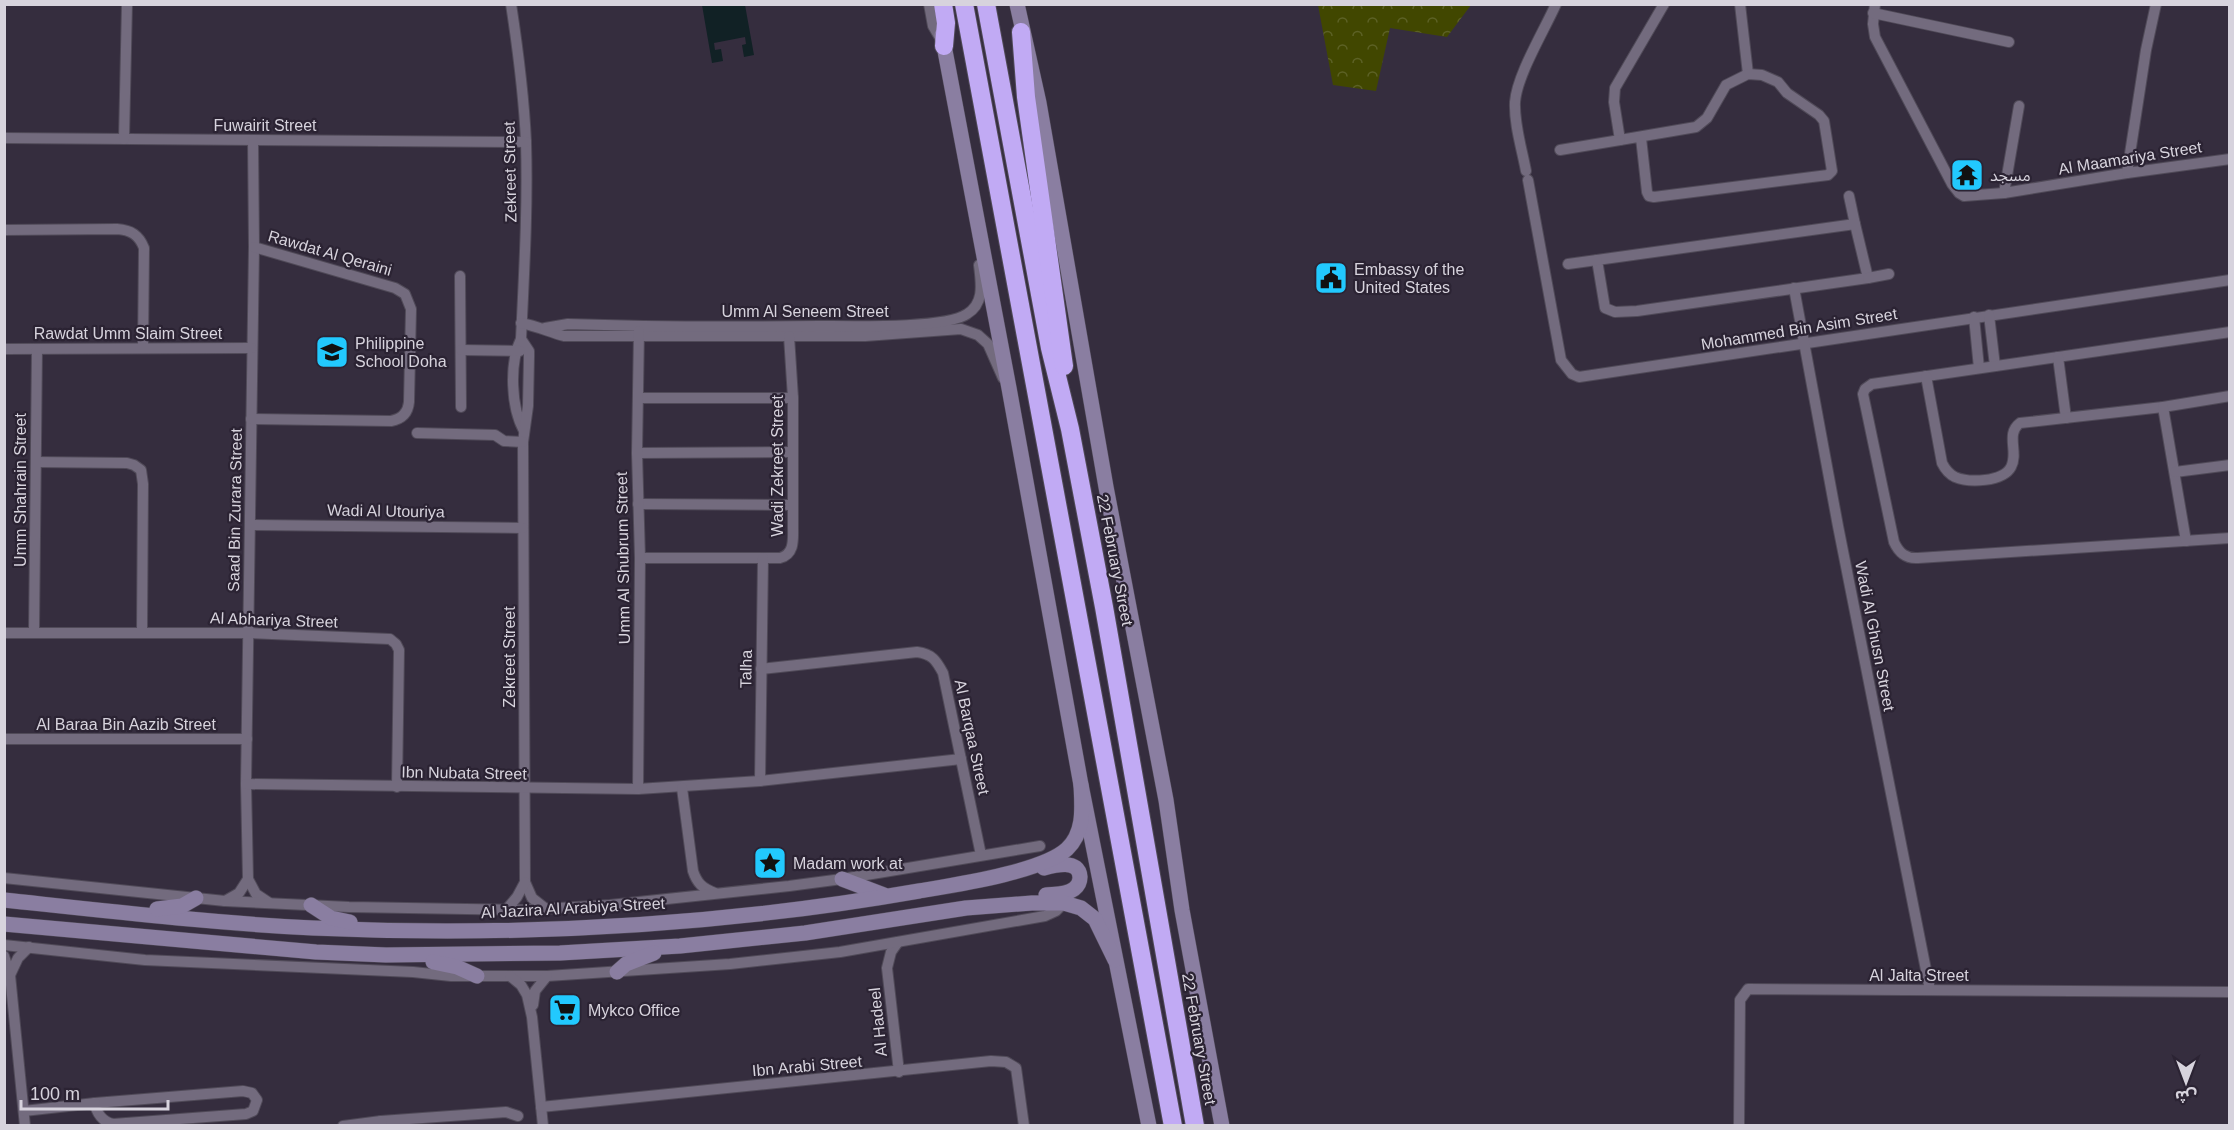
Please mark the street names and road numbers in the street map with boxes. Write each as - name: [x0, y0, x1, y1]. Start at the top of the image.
- street label: Fuwairit Street: [213, 117, 317, 134]
- street label: Zekreet Street: [501, 121, 519, 223]
- street label: Al Maamariya Street: [2057, 138, 2203, 178]
- street label: Rawdat Al Qeraini: [266, 227, 394, 279]
- street label: Umm Al Seneem Street: [721, 303, 889, 320]
- street label: Mohammed Bin Asim Street: [1700, 305, 1899, 353]
- street label: Rawdat Umm Slaim Street: [34, 325, 223, 342]
- street label: Wadi Zekreet Street: [769, 395, 786, 537]
- street label: Umm Shahrain Street: [12, 413, 29, 567]
- street label: Saad Bin Zurara Street: [225, 427, 245, 592]
- street label: Umm Al Shubrum Street: [613, 471, 633, 644]
- street label: 22 February Street: [1094, 493, 1136, 628]
- street label: Wadi Al Utouriya: [327, 501, 445, 521]
- street label: Wadi Al Ghusn Street: [1852, 560, 1898, 713]
- street label: Zekreet Street: [501, 606, 518, 708]
- street label: Al Abhariya Street: [210, 609, 339, 631]
- street label: Talha: [737, 650, 755, 688]
- street label: Al Barqaa Street: [951, 678, 993, 797]
- street label: Al Baraa Bin Aazib Street: [36, 716, 216, 733]
- street label: Ibn Nubata Street: [401, 763, 527, 783]
- street label: Al Jazira Al Arabiya Street: [481, 895, 666, 921]
- street label: Al Jalta Street: [1869, 967, 1969, 984]
- street label: 22 February Street: [1179, 972, 1219, 1107]
- street label: Al Hadeel: [866, 987, 890, 1057]
- street label: Ibn Arabi Street: [751, 1053, 863, 1079]

